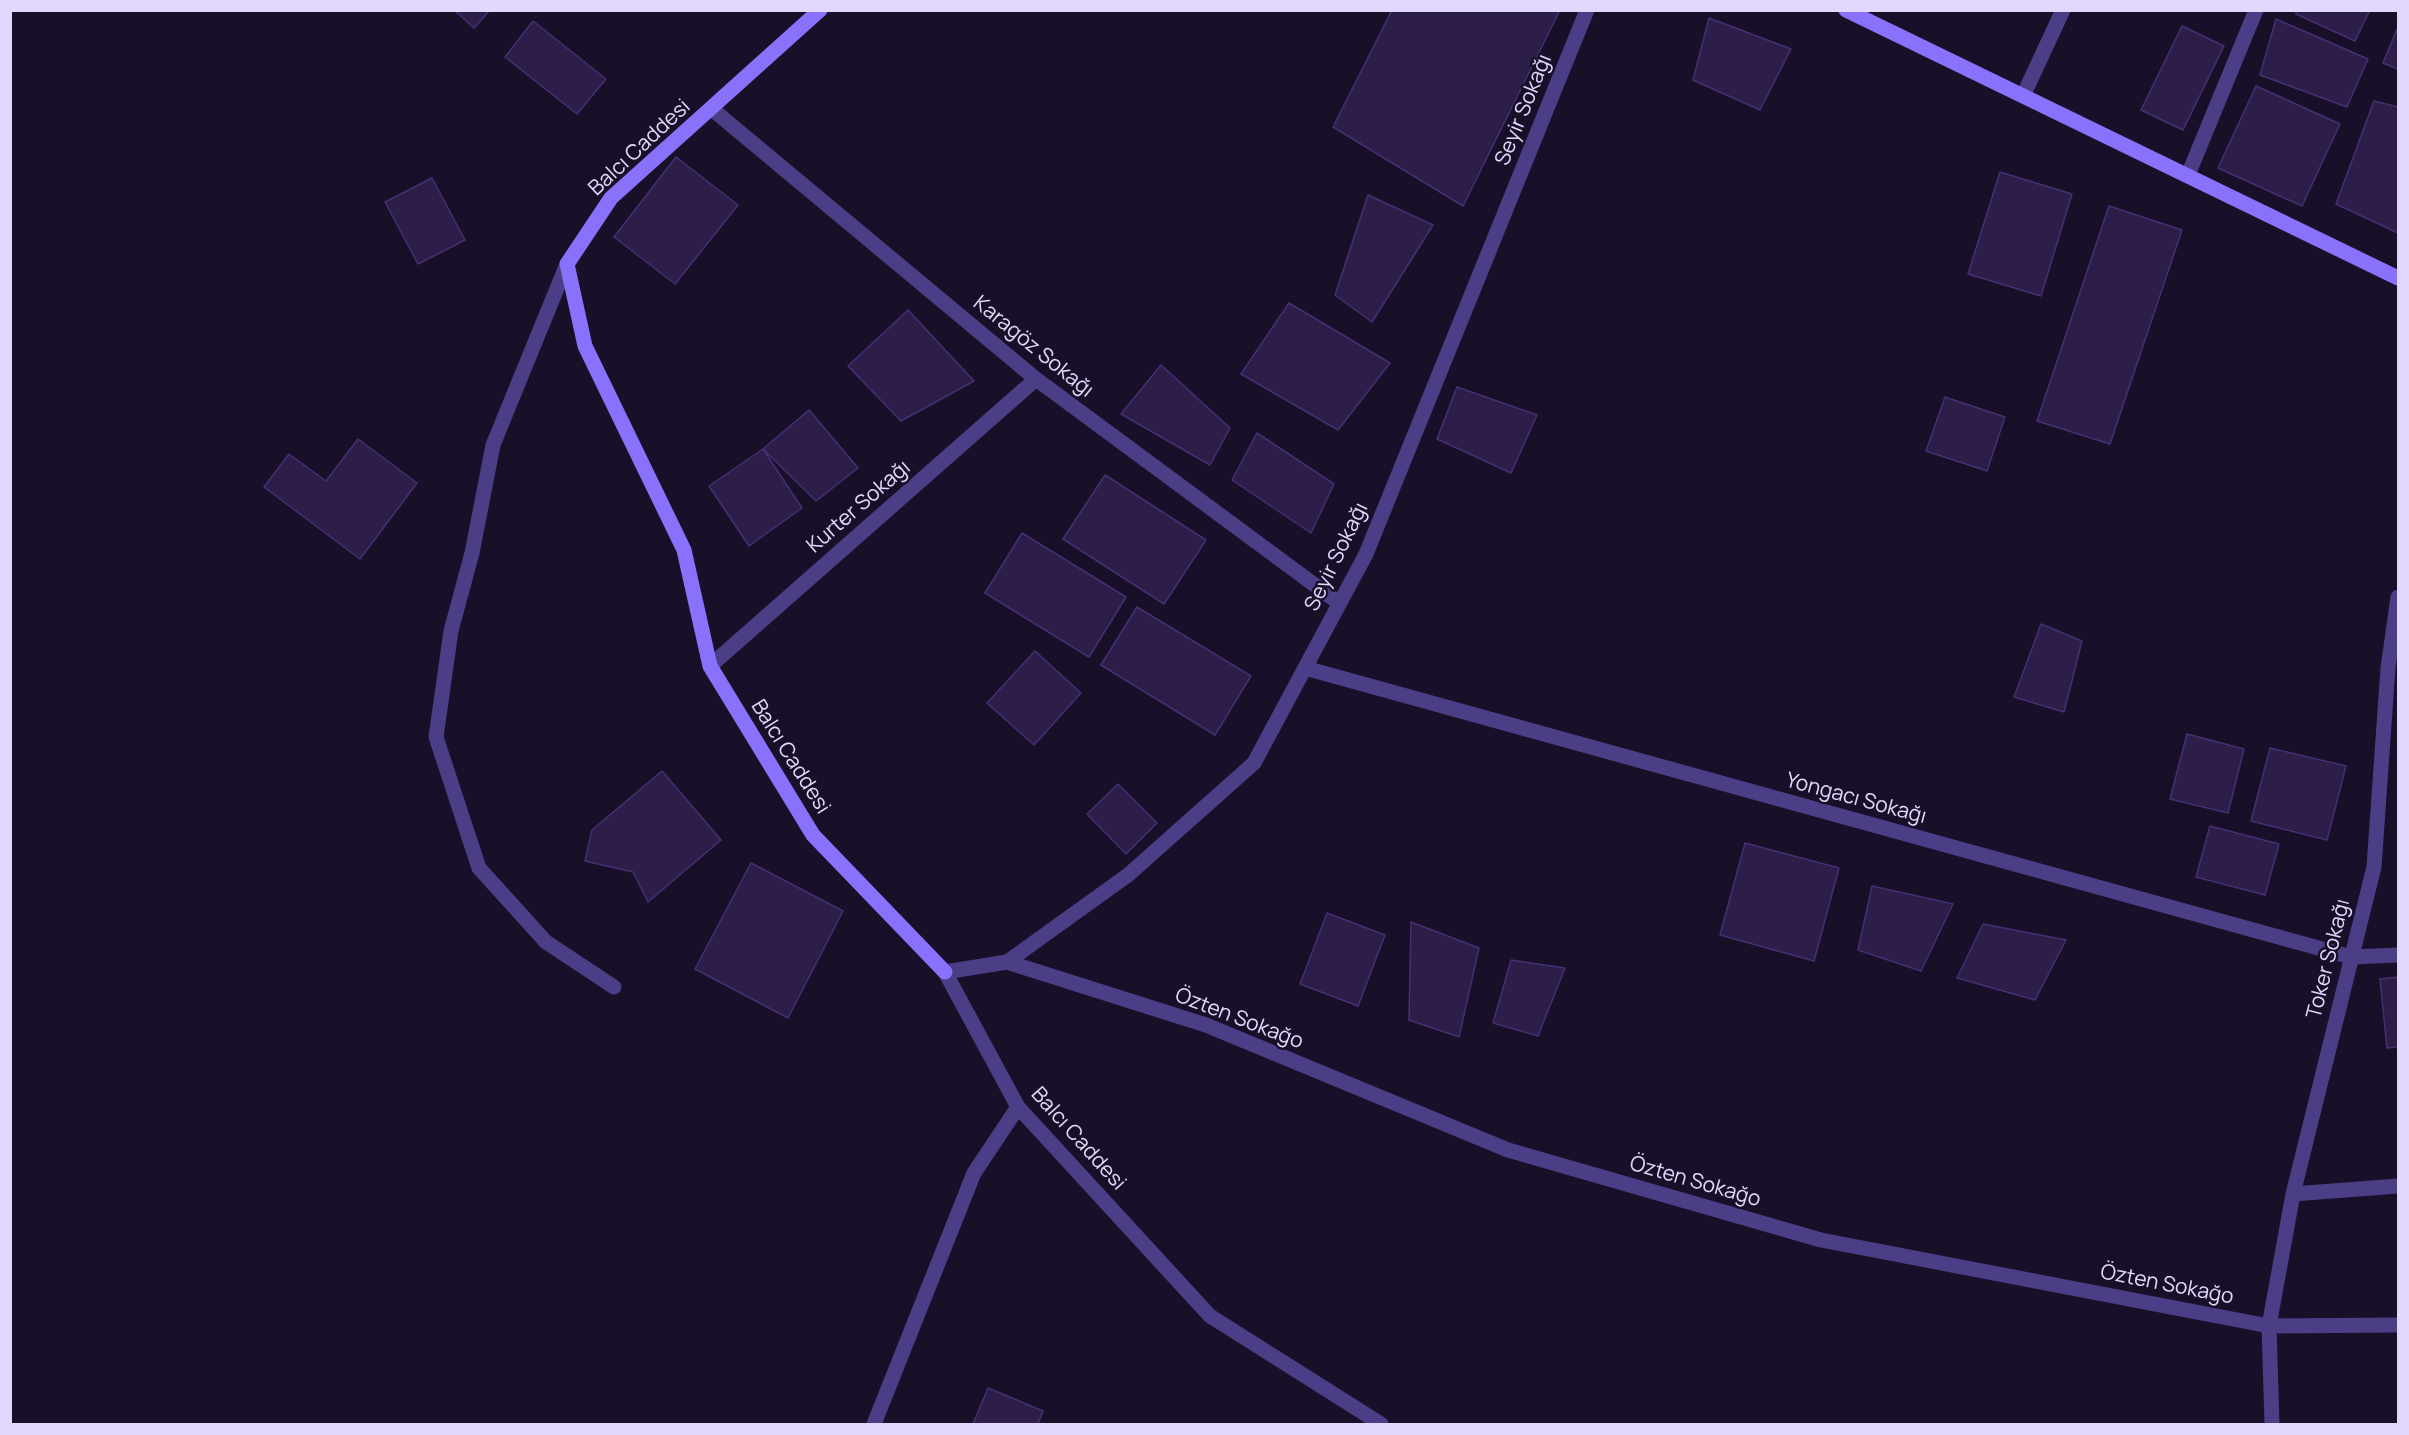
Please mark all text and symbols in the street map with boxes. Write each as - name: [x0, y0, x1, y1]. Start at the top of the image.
- street label: Seyir Sokağı: [1490, 51, 1558, 169]
- street label: Balcı Caddesi: [584, 95, 696, 201]
- street label: Karagöz Sokağı: [968, 291, 1098, 403]
- street label: Kurter Sokağı: [802, 455, 916, 559]
- street label: Seyir Sokağı: [1300, 499, 1374, 615]
- street label: Balcı Caddesi: [745, 695, 835, 819]
- street label: Yongacı Sokağı: [1783, 768, 1929, 830]
- street label: Toker Sokağı: [2302, 897, 2356, 1021]
- street label: Özten Sokağo: [1171, 983, 1307, 1055]
- street label: Balcı Caddesi: [1025, 1082, 1131, 1196]
- street label: Özten Sokağo: [1627, 1151, 1763, 1213]
- street label: Özten Sokağo: [2098, 1260, 2236, 1310]

